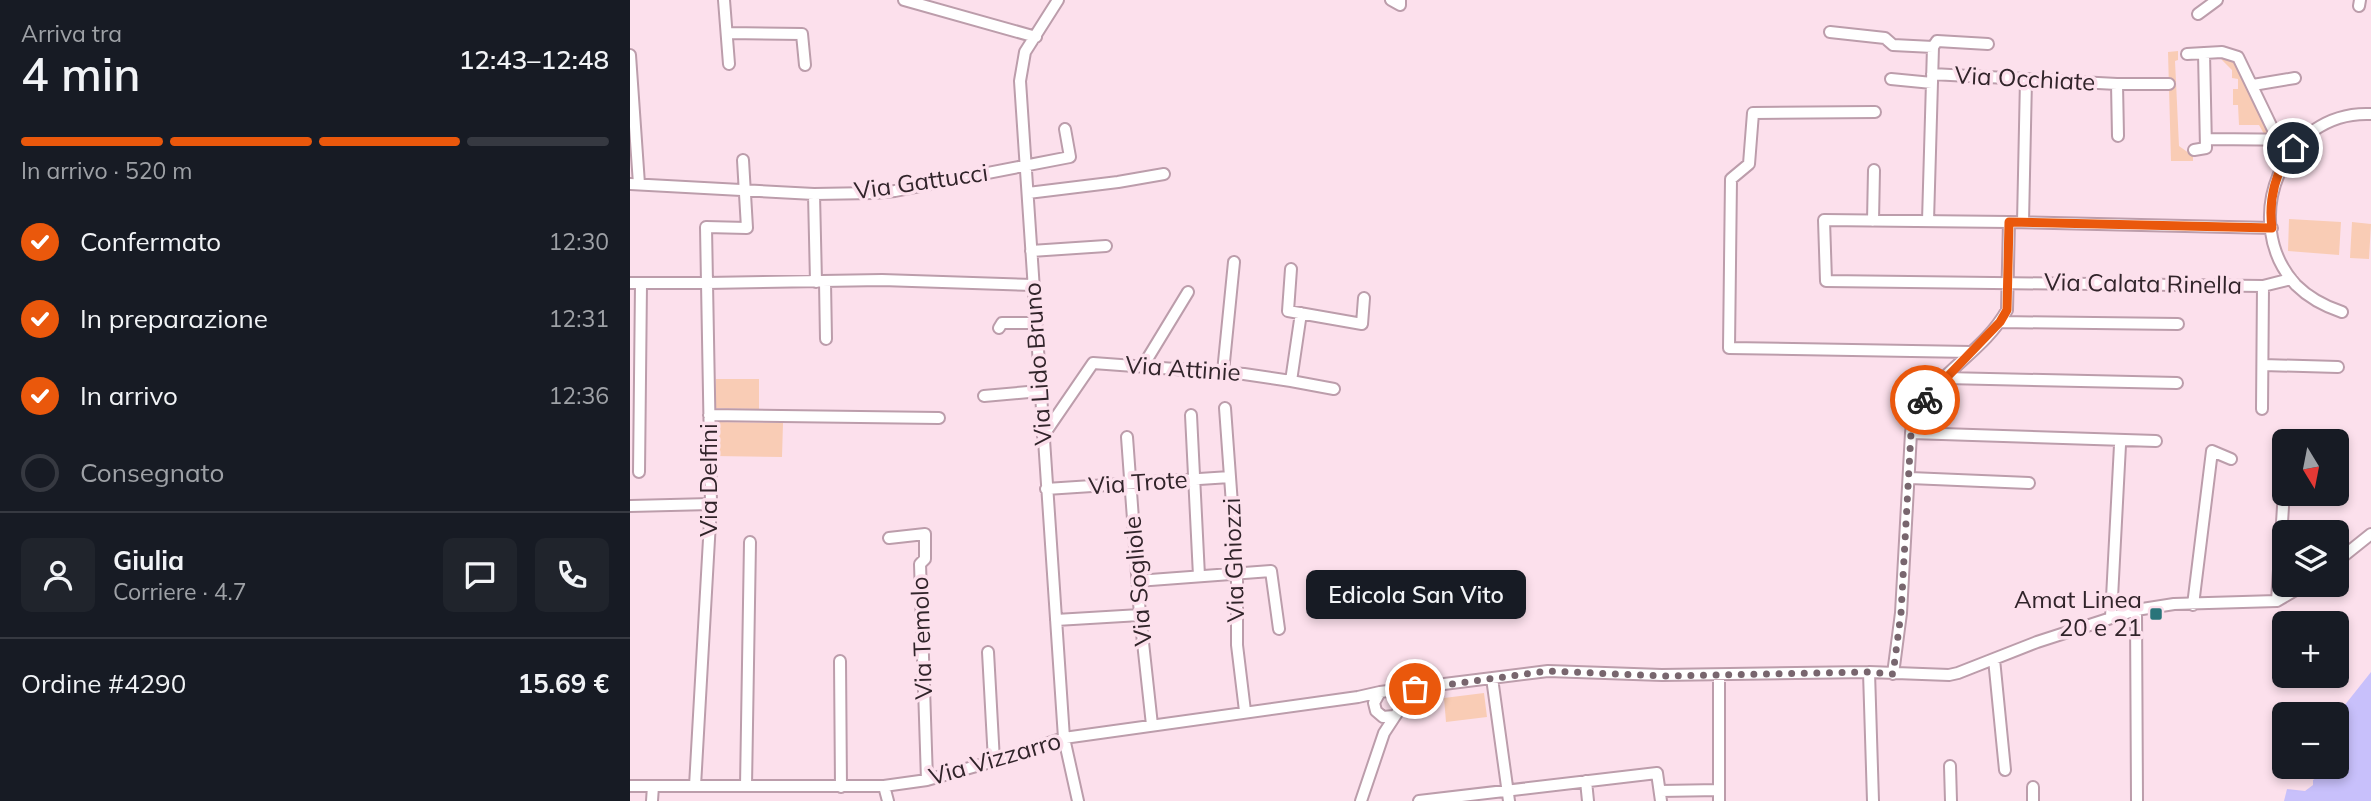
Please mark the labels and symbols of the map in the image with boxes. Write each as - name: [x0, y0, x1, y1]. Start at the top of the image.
- street label: Via Occhiate: [1954, 59, 2096, 97]
- pin: [2263, 118, 2323, 178]
- street label: Via Gattucci: [852, 157, 990, 205]
- street label: Via Calata Rinella: [2044, 266, 2242, 300]
- street label: Via Lido Bruno: [1016, 282, 1058, 446]
- street label: Via Attinie: [1124, 349, 1242, 387]
- courier: [1890, 365, 1960, 435]
- street label: Via Delfini: [693, 423, 723, 537]
- north arrow: [2272, 429, 2348, 506]
- street label: Via Trote: [1087, 464, 1188, 500]
- street label: Via Ghiozzi: [1216, 497, 1250, 623]
- street label: Via Sogliole: [1116, 515, 1158, 647]
- callout: Edicola San Vito: [1305, 570, 1525, 619]
- street label: Via Temolo: [904, 576, 938, 700]
- place label: Amat Linea 20 e 21: [2014, 584, 2142, 642]
- marker: Amat Linea 20 e 21: [2148, 606, 2164, 622]
- pin: [1385, 659, 1445, 719]
- street label: Via Vizzarro: [925, 725, 1064, 791]

